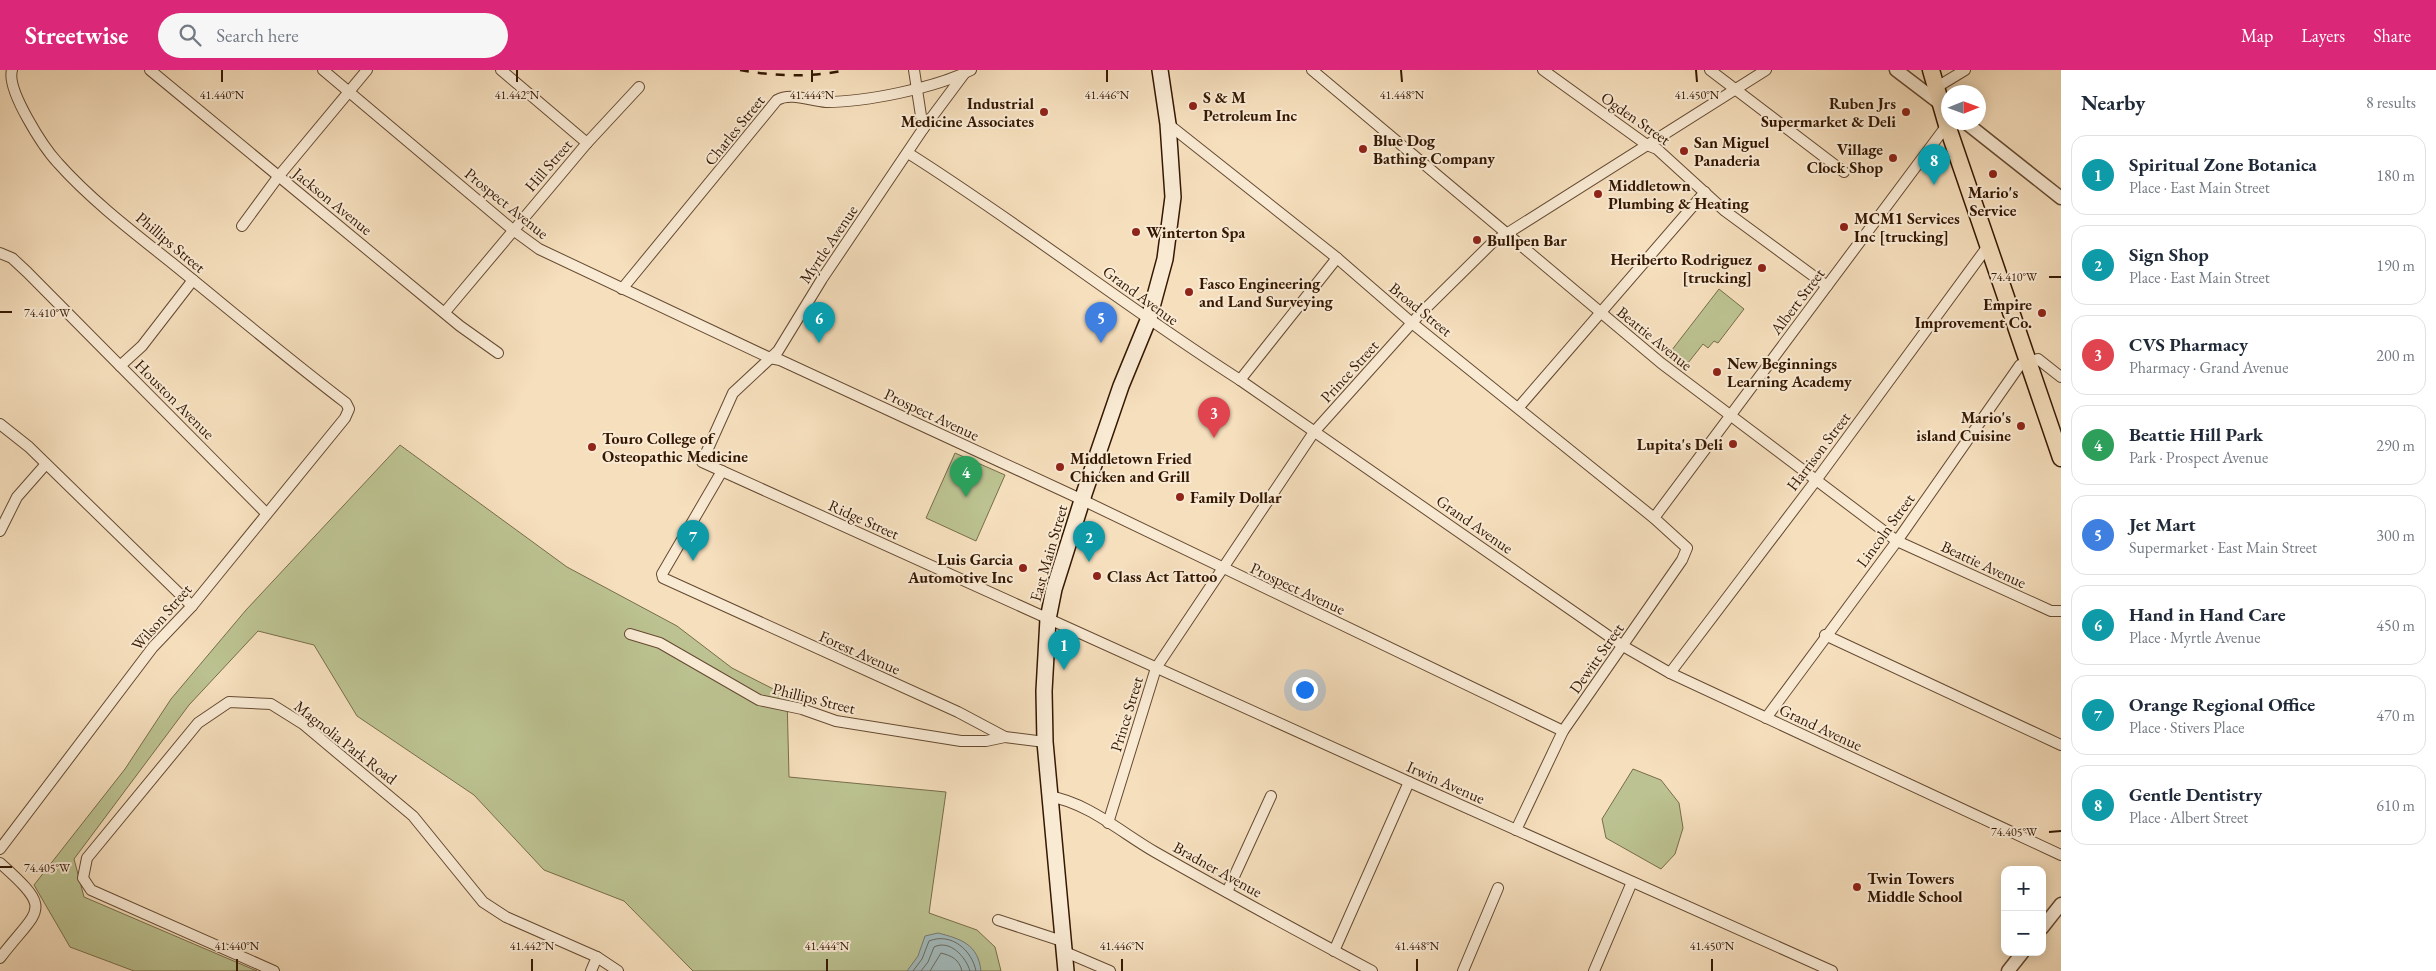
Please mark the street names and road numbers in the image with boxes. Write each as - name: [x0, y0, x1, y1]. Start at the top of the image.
- street label: Ogden Street: [1597, 87, 1675, 150]
- street label: Charles Street: [700, 91, 769, 170]
- street label: Hill Street: [520, 135, 577, 196]
- street label: Jackson Avenue: [287, 162, 377, 240]
- street label: Prospect Avenue: [460, 163, 553, 244]
- street label: Myrtle Avenue: [794, 201, 862, 288]
- street label: Phillips Street: [132, 207, 210, 278]
- street label: Grand Avenue: [1099, 261, 1183, 330]
- street label: Albert Street: [1765, 264, 1829, 340]
- street label: Broad Street: [1385, 278, 1457, 341]
- street label: Beattie Avenue: [1613, 301, 1697, 375]
- street label: Prince Street: [1316, 336, 1383, 407]
- street label: Houston Avenue: [130, 355, 219, 444]
- street label: Prospect Avenue: [881, 383, 983, 446]
- street label: Harrison Street: [1782, 408, 1855, 495]
- street label: Lincoln Street: [1852, 489, 1919, 571]
- street label: Grand Avenue: [1432, 490, 1517, 559]
- street label: Ridge Street: [825, 495, 902, 544]
- street label: East Main Street: [1025, 502, 1072, 604]
- street label: Beattie Avenue: [1938, 536, 2030, 593]
- street label: Prospect Avenue: [1247, 557, 1349, 620]
- street label: Wilson Street: [127, 580, 196, 655]
- street label: Dewitt Street: [1564, 619, 1628, 698]
- street label: Forest Avenue: [816, 625, 904, 680]
- street label: Prince Street: [1105, 674, 1148, 754]
- street label: Phillips Street: [770, 678, 857, 719]
- street label: Magnolia Park Road: [290, 696, 402, 790]
- street label: Grand Avenue: [1776, 699, 1866, 756]
- street label: Irwin Avenue: [1404, 756, 1488, 809]
- street label: Bradner Avenue: [1170, 836, 1266, 902]

